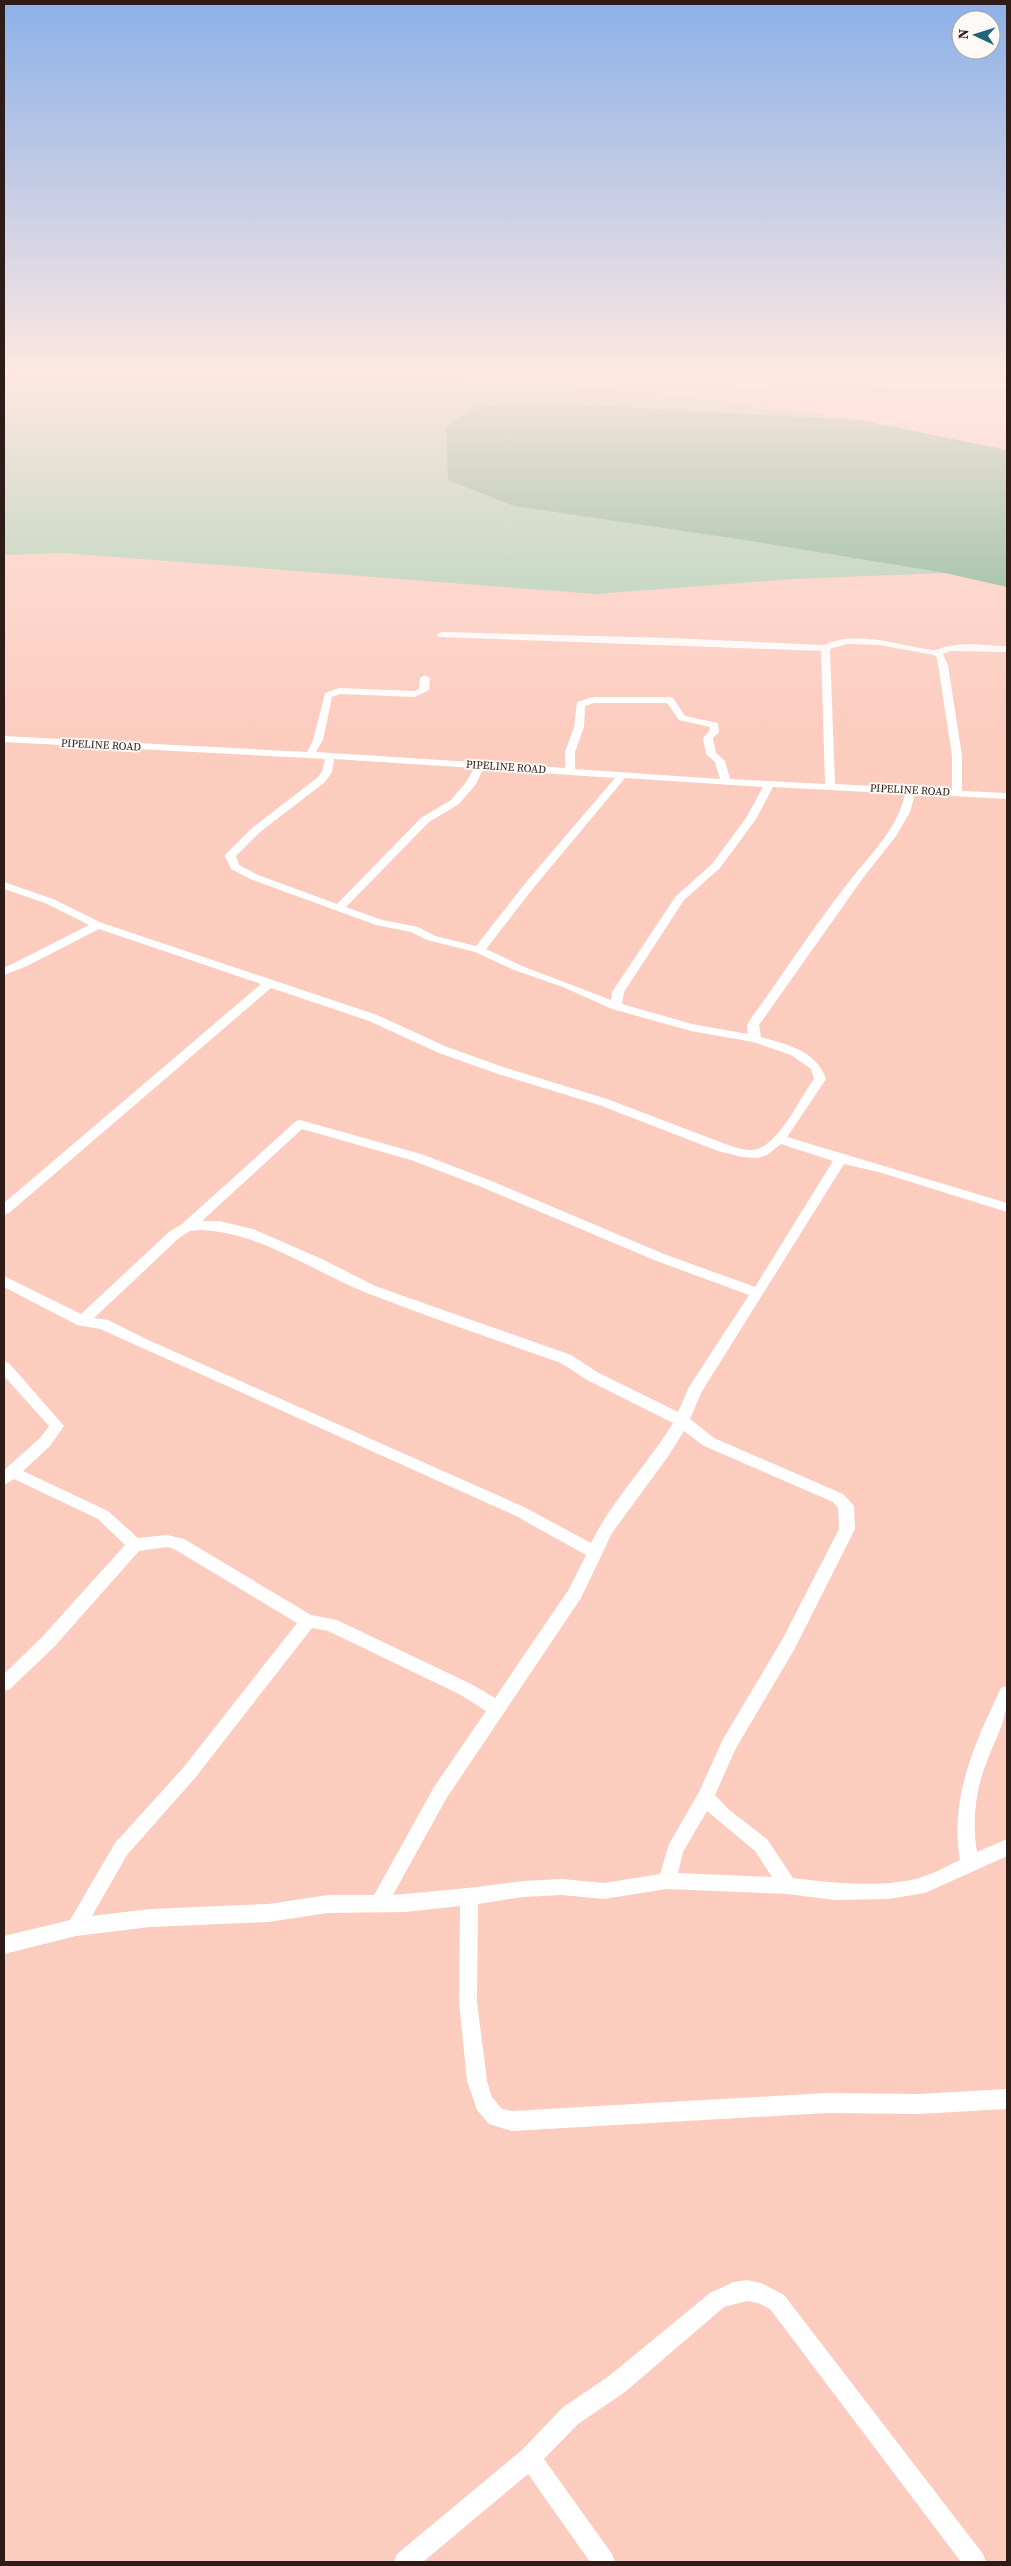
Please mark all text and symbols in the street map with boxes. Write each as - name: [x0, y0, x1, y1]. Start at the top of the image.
- north arrow: [951, 10, 1001, 60]
- text: N: [953, 28, 973, 40]
- street label: PIPELINE ROAD: [60, 735, 142, 755]
- street label: PIPELINE ROAD: [465, 757, 547, 777]
- street label: PIPELINE ROAD: [869, 780, 951, 800]

